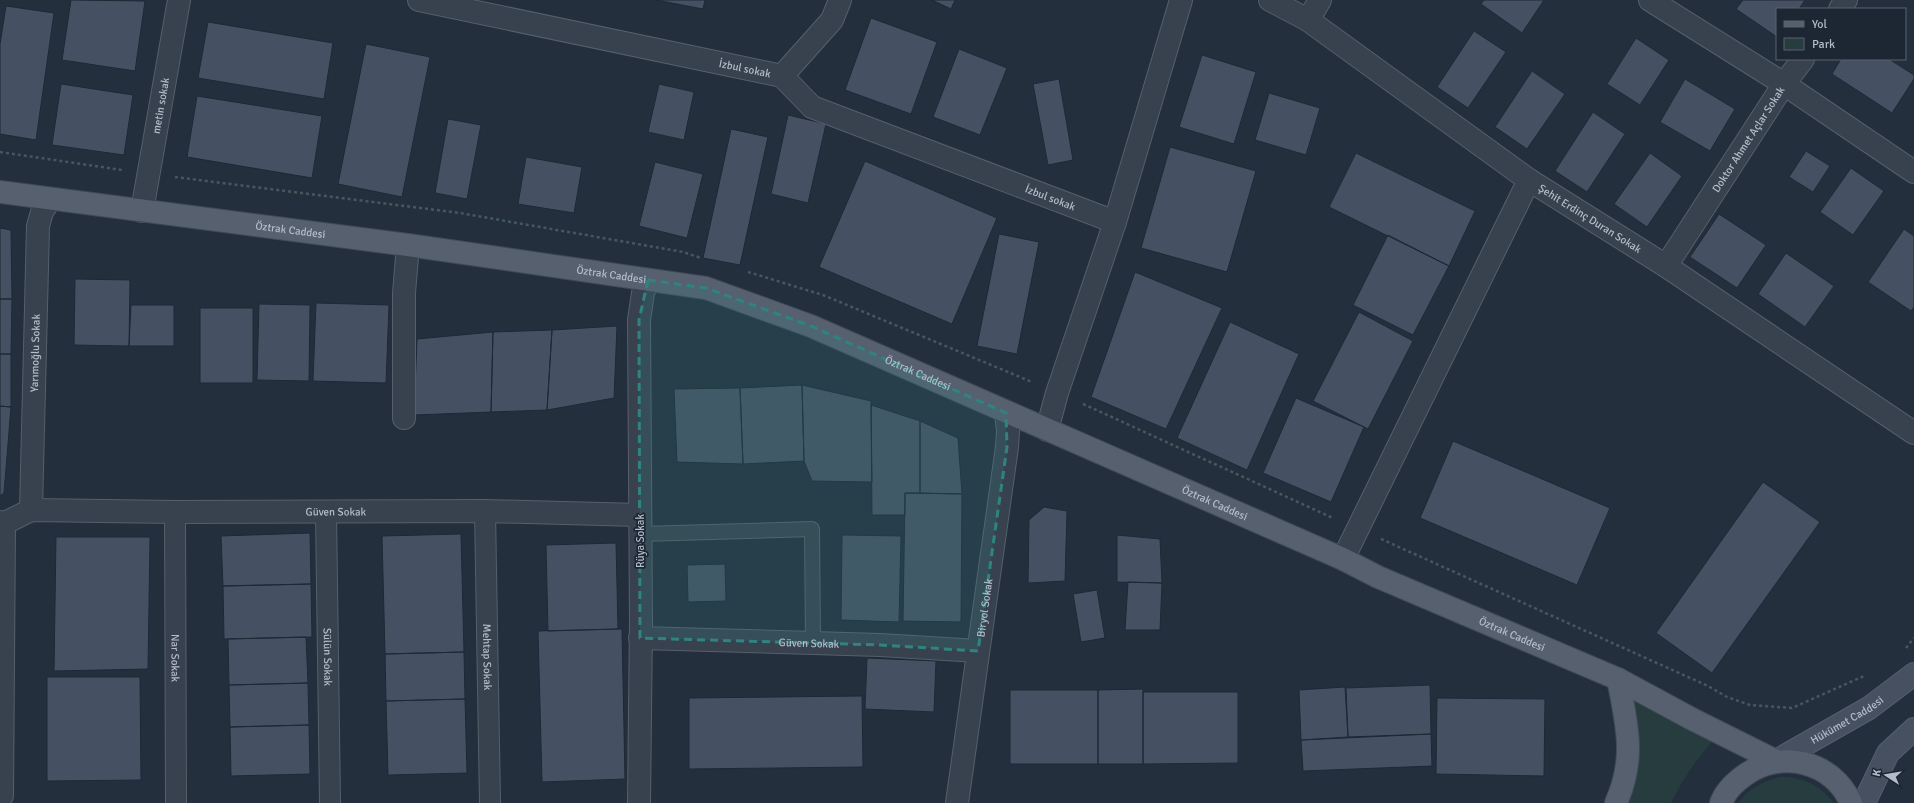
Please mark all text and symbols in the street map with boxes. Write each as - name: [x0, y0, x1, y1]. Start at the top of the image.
- legend: [1776, 8, 1906, 60]
- text: Yol: [1812, 17, 1828, 32]
- text: Park: [1812, 37, 1835, 52]
- street label: İzbul sokak: [718, 55, 773, 80]
- street label: metin sokak: [149, 76, 172, 135]
- street label: Doktor Ahmet Açlar Sokak: [1709, 84, 1787, 195]
- street label: İzbul sokak: [1023, 181, 1078, 213]
- street label: Şehit Erdinç Duran Sokak: [1536, 181, 1644, 256]
- street label: Öztrak Caddesi: [255, 218, 326, 241]
- street label: Öztrak Caddesi: [576, 262, 647, 286]
- street label: Yarımoğlu Sokak: [27, 313, 42, 392]
- street label: Öztrak Caddesi: [883, 352, 953, 393]
- street label: Öztrak Caddesi: [1180, 482, 1250, 523]
- street label: Güven Sokak: [306, 505, 367, 518]
- street label: Rüya Sokak: [634, 514, 647, 568]
- street label: Biryol Sokak: [974, 577, 995, 638]
- street label: Öztrak Caddesi: [1477, 613, 1547, 654]
- street label: Mehtap Sokak: [480, 624, 495, 691]
- street label: Sülün Sokak: [321, 628, 335, 687]
- street label: Nar Sokak: [169, 634, 182, 683]
- street label: Güven Sokak: [779, 636, 840, 650]
- street label: Hükümet Caddesi: [1808, 693, 1886, 746]
- north arrow: [1866, 755, 1906, 795]
- text: K: [1870, 768, 1884, 778]

